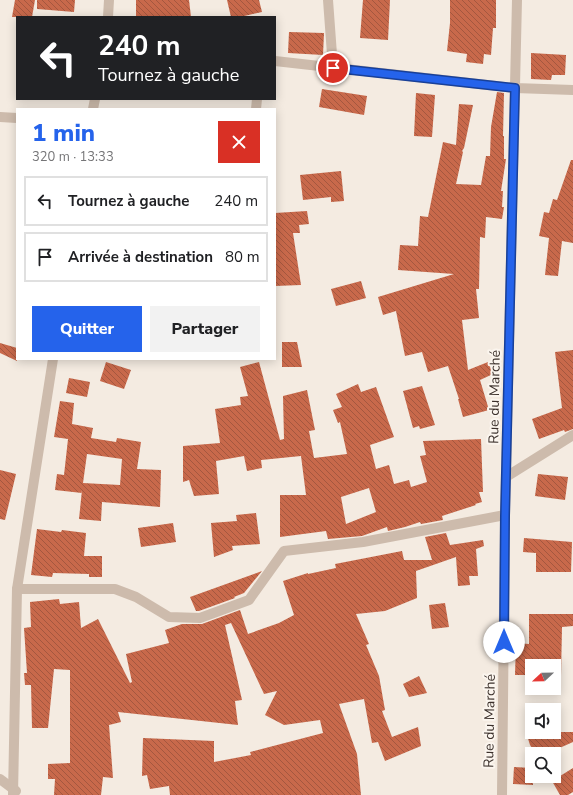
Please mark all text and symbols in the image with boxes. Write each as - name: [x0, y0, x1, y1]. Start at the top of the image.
- text: 240 m: [98, 27, 181, 65]
- icon: left: [32, 32, 84, 84]
- pin: [316, 51, 350, 85]
- icon: arrive: [322, 57, 344, 79]
- text: Tournez à gauche: [98, 63, 239, 87]
- text: 1 min: [32, 117, 95, 149]
- button: close: [218, 121, 260, 163]
- text: 320 m · 13:33: [32, 148, 114, 166]
- icon: left: [34, 190, 56, 212]
- text: Tournez à gauche: [68, 191, 190, 211]
- text: 240 m: [214, 191, 258, 211]
- icon: arrive: [34, 246, 56, 268]
- text: Arrivée à destination: [68, 247, 213, 267]
- text: 80 m: [225, 247, 260, 267]
- button: Quitter: [32, 306, 142, 352]
- button: Partager: [150, 306, 260, 352]
- street label: Rue du Marché: [484, 350, 505, 444]
- position arrow: [483, 621, 525, 663]
- north arrow: [525, 659, 561, 695]
- map controls: [525, 659, 561, 783]
- street label: Rue du Marché: [479, 674, 500, 768]
- button: sound: [525, 703, 561, 739]
- button: search: [525, 747, 561, 783]

